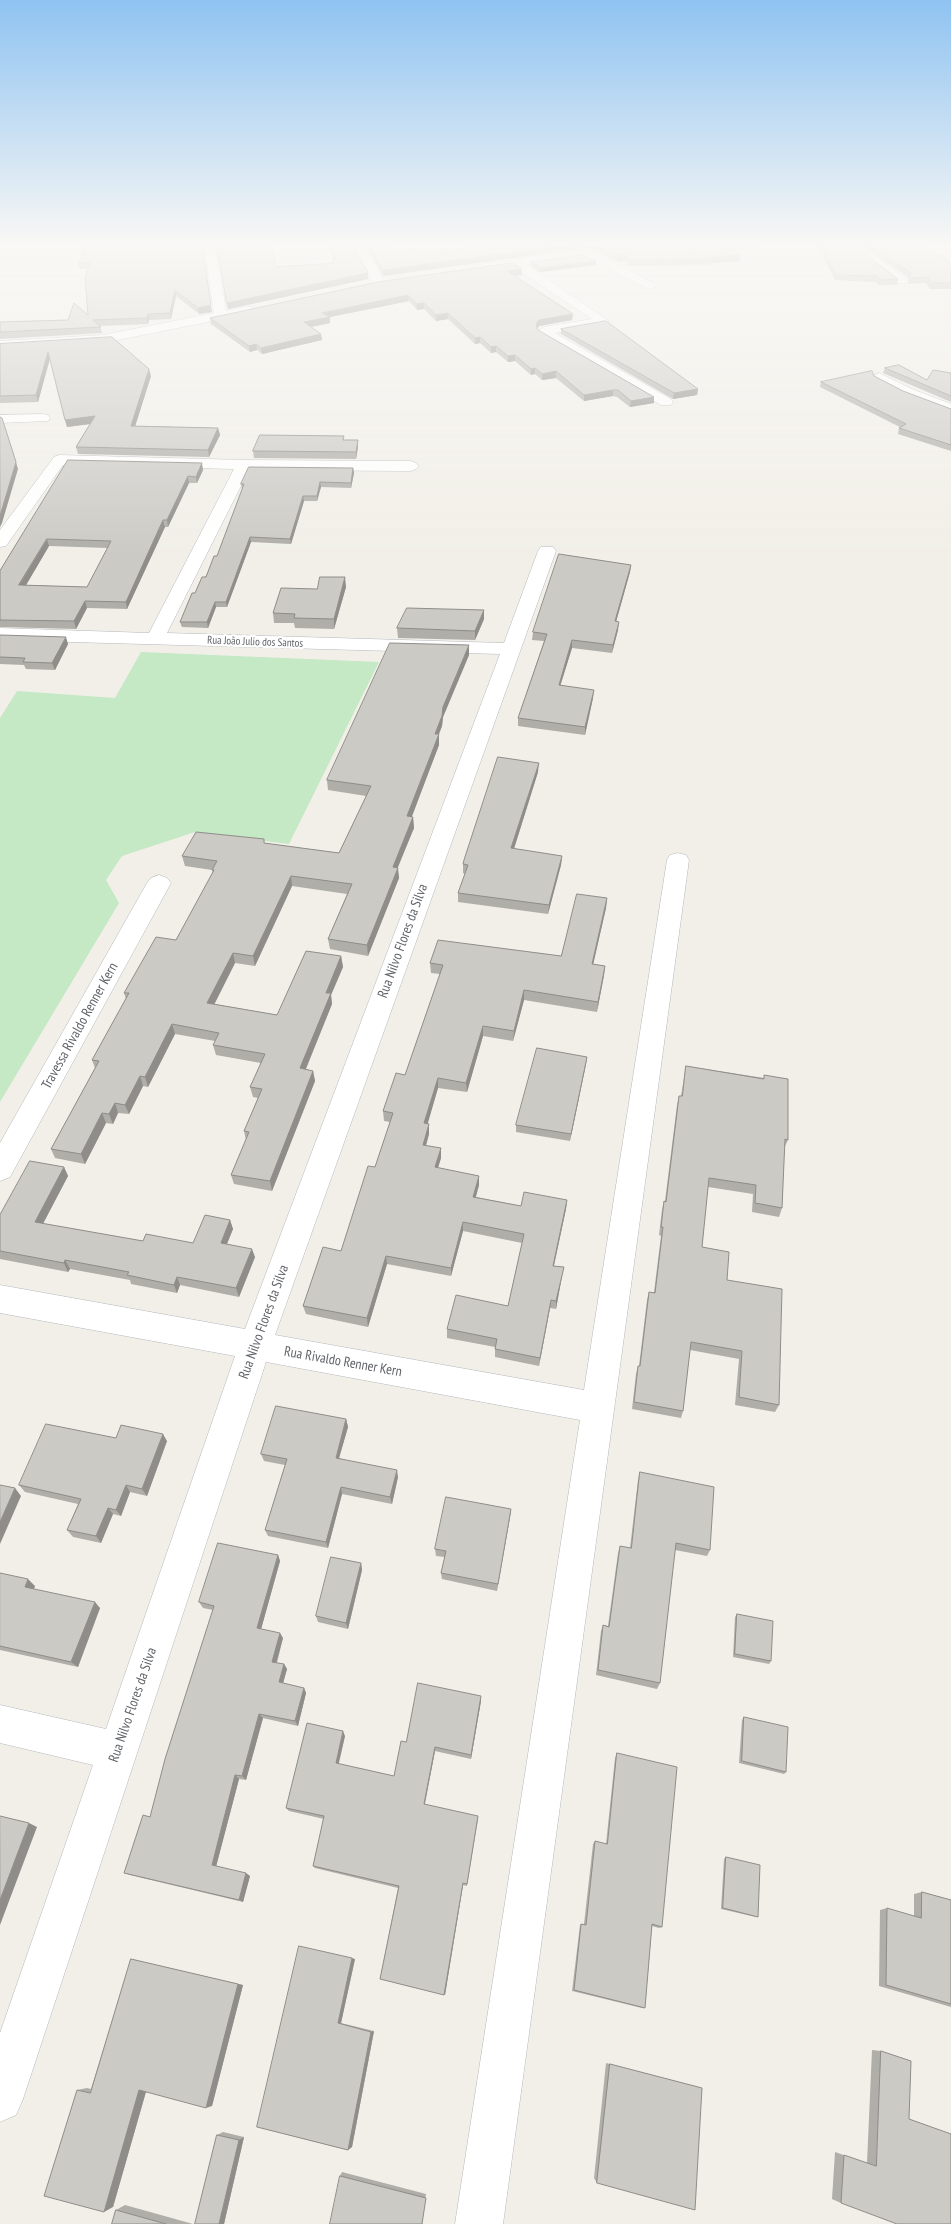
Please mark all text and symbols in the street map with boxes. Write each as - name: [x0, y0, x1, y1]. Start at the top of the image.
- street label: Rua João Julio dos Santos: [207, 634, 303, 650]
- street label: Rua Nilvo Flores da Silva: [375, 882, 431, 1000]
- street label: Travessa Rivaldo Renner Kern: [38, 960, 122, 1092]
- street label: Rua Nilvo Flores da Silva: [236, 1263, 292, 1381]
- street label: Rua Rivaldo Renner Kern: [283, 1343, 403, 1381]
- street label: Rua Nilvo Flores da Silva: [106, 1646, 160, 1764]

